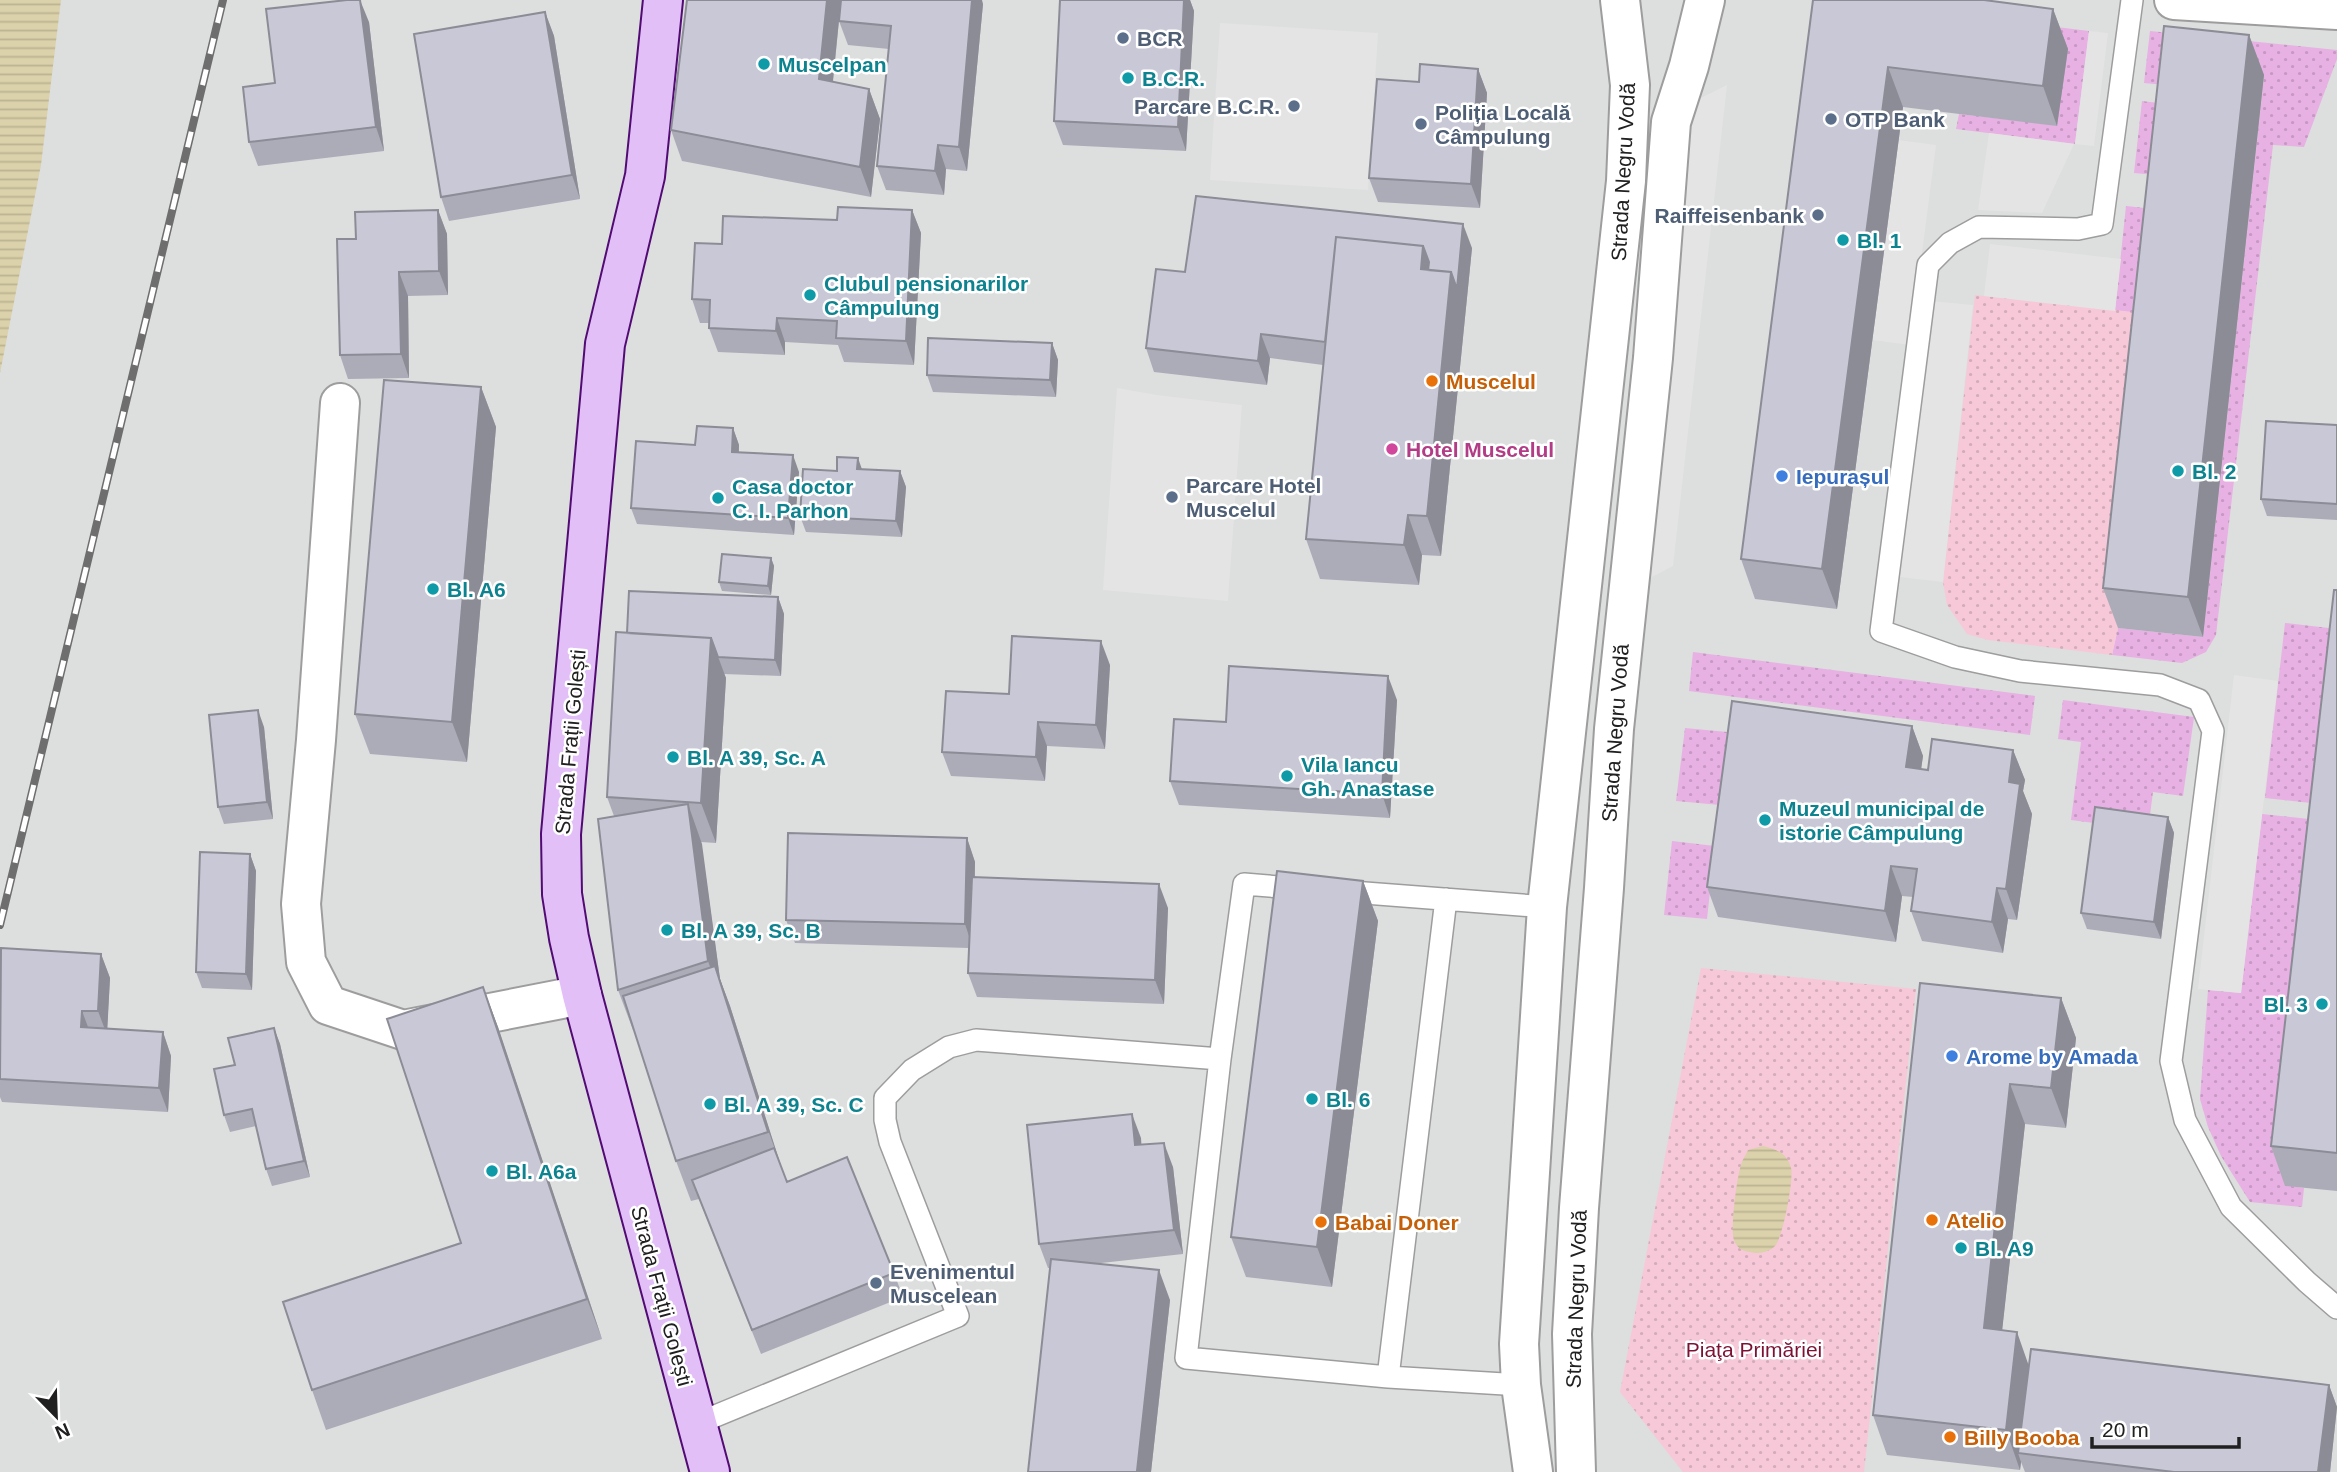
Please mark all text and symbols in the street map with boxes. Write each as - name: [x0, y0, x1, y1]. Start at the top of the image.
- place label: BCR: [1137, 27, 1183, 50]
- marker: BCR: [1115, 30, 1131, 46]
- place label: Muscelpan: [778, 53, 887, 76]
- marker: Muscelpan: [756, 56, 772, 72]
- place label: B.C.R.: [1142, 67, 1205, 90]
- marker: B.C.R.: [1120, 70, 1136, 86]
- street label: Strada Negru Vodă: [1607, 82, 1639, 262]
- place label: Parcare B.C.R.: [1134, 95, 1280, 118]
- marker: Parcare B.C.R.: [1286, 98, 1302, 114]
- place label: Poliția Locală Câmpulung: [1435, 101, 1571, 148]
- place label: OTP Bank: [1845, 108, 1945, 131]
- marker: OTP Bank: [1823, 111, 1839, 127]
- marker: Poliția Locală Câmpulung: [1413, 116, 1429, 132]
- place label: Raiffeisenbank: [1655, 204, 1804, 227]
- marker: Raiffeisenbank: [1810, 207, 1826, 223]
- place label: Bl. 1: [1857, 229, 1902, 252]
- marker: Bl. 1: [1835, 232, 1851, 248]
- place label: Clubul pensionarilor Câmpulung: [824, 272, 1028, 319]
- marker: Clubul pensionarilor Câmpulung: [802, 287, 818, 303]
- place label: Muscelul: [1446, 370, 1536, 393]
- marker: Muscelul: [1424, 373, 1440, 389]
- place label: Hotel Muscelul: [1406, 438, 1554, 461]
- marker: Hotel Muscelul: [1384, 441, 1400, 457]
- place label: Bl. 2: [2192, 460, 2236, 483]
- marker: Bl. 2: [2170, 463, 2186, 479]
- place label: Iepurașul: [1796, 465, 1889, 488]
- marker: Iepurașul: [1774, 468, 1790, 484]
- place label: Parcare Hotel Muscelul: [1186, 474, 1321, 521]
- place label: Casa doctor C. I. Parhon: [732, 475, 853, 522]
- marker: Parcare Hotel Muscelul: [1164, 489, 1180, 505]
- marker: Casa doctor C. I. Parhon: [710, 490, 726, 506]
- place label: Bl. A6: [447, 578, 506, 601]
- marker: Bl. A6: [425, 581, 441, 597]
- street label: Strada Negru Vodă: [1597, 643, 1633, 823]
- street label: Strada Frații Golești: [550, 649, 590, 835]
- place label: Bl. A 39, Sc. A: [687, 746, 826, 769]
- marker: Bl. A 39, Sc. A: [665, 749, 681, 765]
- place label: Vila Iancu Gh. Anastase: [1301, 753, 1434, 800]
- marker: Vila Iancu Gh. Anastase: [1279, 768, 1295, 784]
- place label: Muzeul municipal de istorie Câmpulung: [1779, 797, 1984, 844]
- marker: Muzeul municipal de istorie Câmpulung: [1757, 812, 1773, 828]
- place label: Bl. A 39, Sc. B: [681, 919, 821, 942]
- marker: Bl. A 39, Sc. B: [659, 922, 675, 938]
- place label: Bl. 3: [2264, 993, 2308, 1016]
- marker: Bl. 3: [2314, 996, 2330, 1012]
- place label: Arome by Amada: [1966, 1045, 2138, 1068]
- marker: Arome by Amada: [1944, 1048, 1960, 1064]
- place label: Bl. 6: [1326, 1088, 1370, 1111]
- marker: Bl. 6: [1304, 1091, 1320, 1107]
- place label: Bl. A 39, Sc. C: [724, 1093, 864, 1116]
- marker: Bl. A 39, Sc. C: [702, 1096, 718, 1112]
- place label: Bl. A6a: [506, 1160, 577, 1183]
- marker: Bl. A6a: [484, 1163, 500, 1179]
- street label: Strada Frații Golești: [627, 1203, 697, 1389]
- street label: Strada Negru Vodă: [1561, 1209, 1591, 1389]
- place label: Atelio: [1946, 1209, 2004, 1232]
- place label: Babai Doner: [1335, 1211, 1459, 1234]
- marker: Atelio: [1924, 1212, 1940, 1228]
- marker: Babai Doner: [1313, 1214, 1329, 1230]
- place label: Bl. A9: [1975, 1237, 2034, 1260]
- marker: Bl. A9: [1953, 1240, 1969, 1256]
- place label: Evenimentul Muscelean: [890, 1260, 1015, 1307]
- marker: Evenimentul Muscelean: [868, 1275, 884, 1291]
- park label: Piaţa Primăriei: [1686, 1338, 1822, 1361]
- north arrow: [21, 1381, 91, 1451]
- scale bar: [2092, 1406, 2239, 1450]
- text: 20 m: [2102, 1418, 2149, 1441]
- text: N: [52, 1419, 73, 1444]
- place label: Billy Booba: [1964, 1426, 2080, 1449]
- marker: Billy Booba: [1942, 1429, 1958, 1445]

